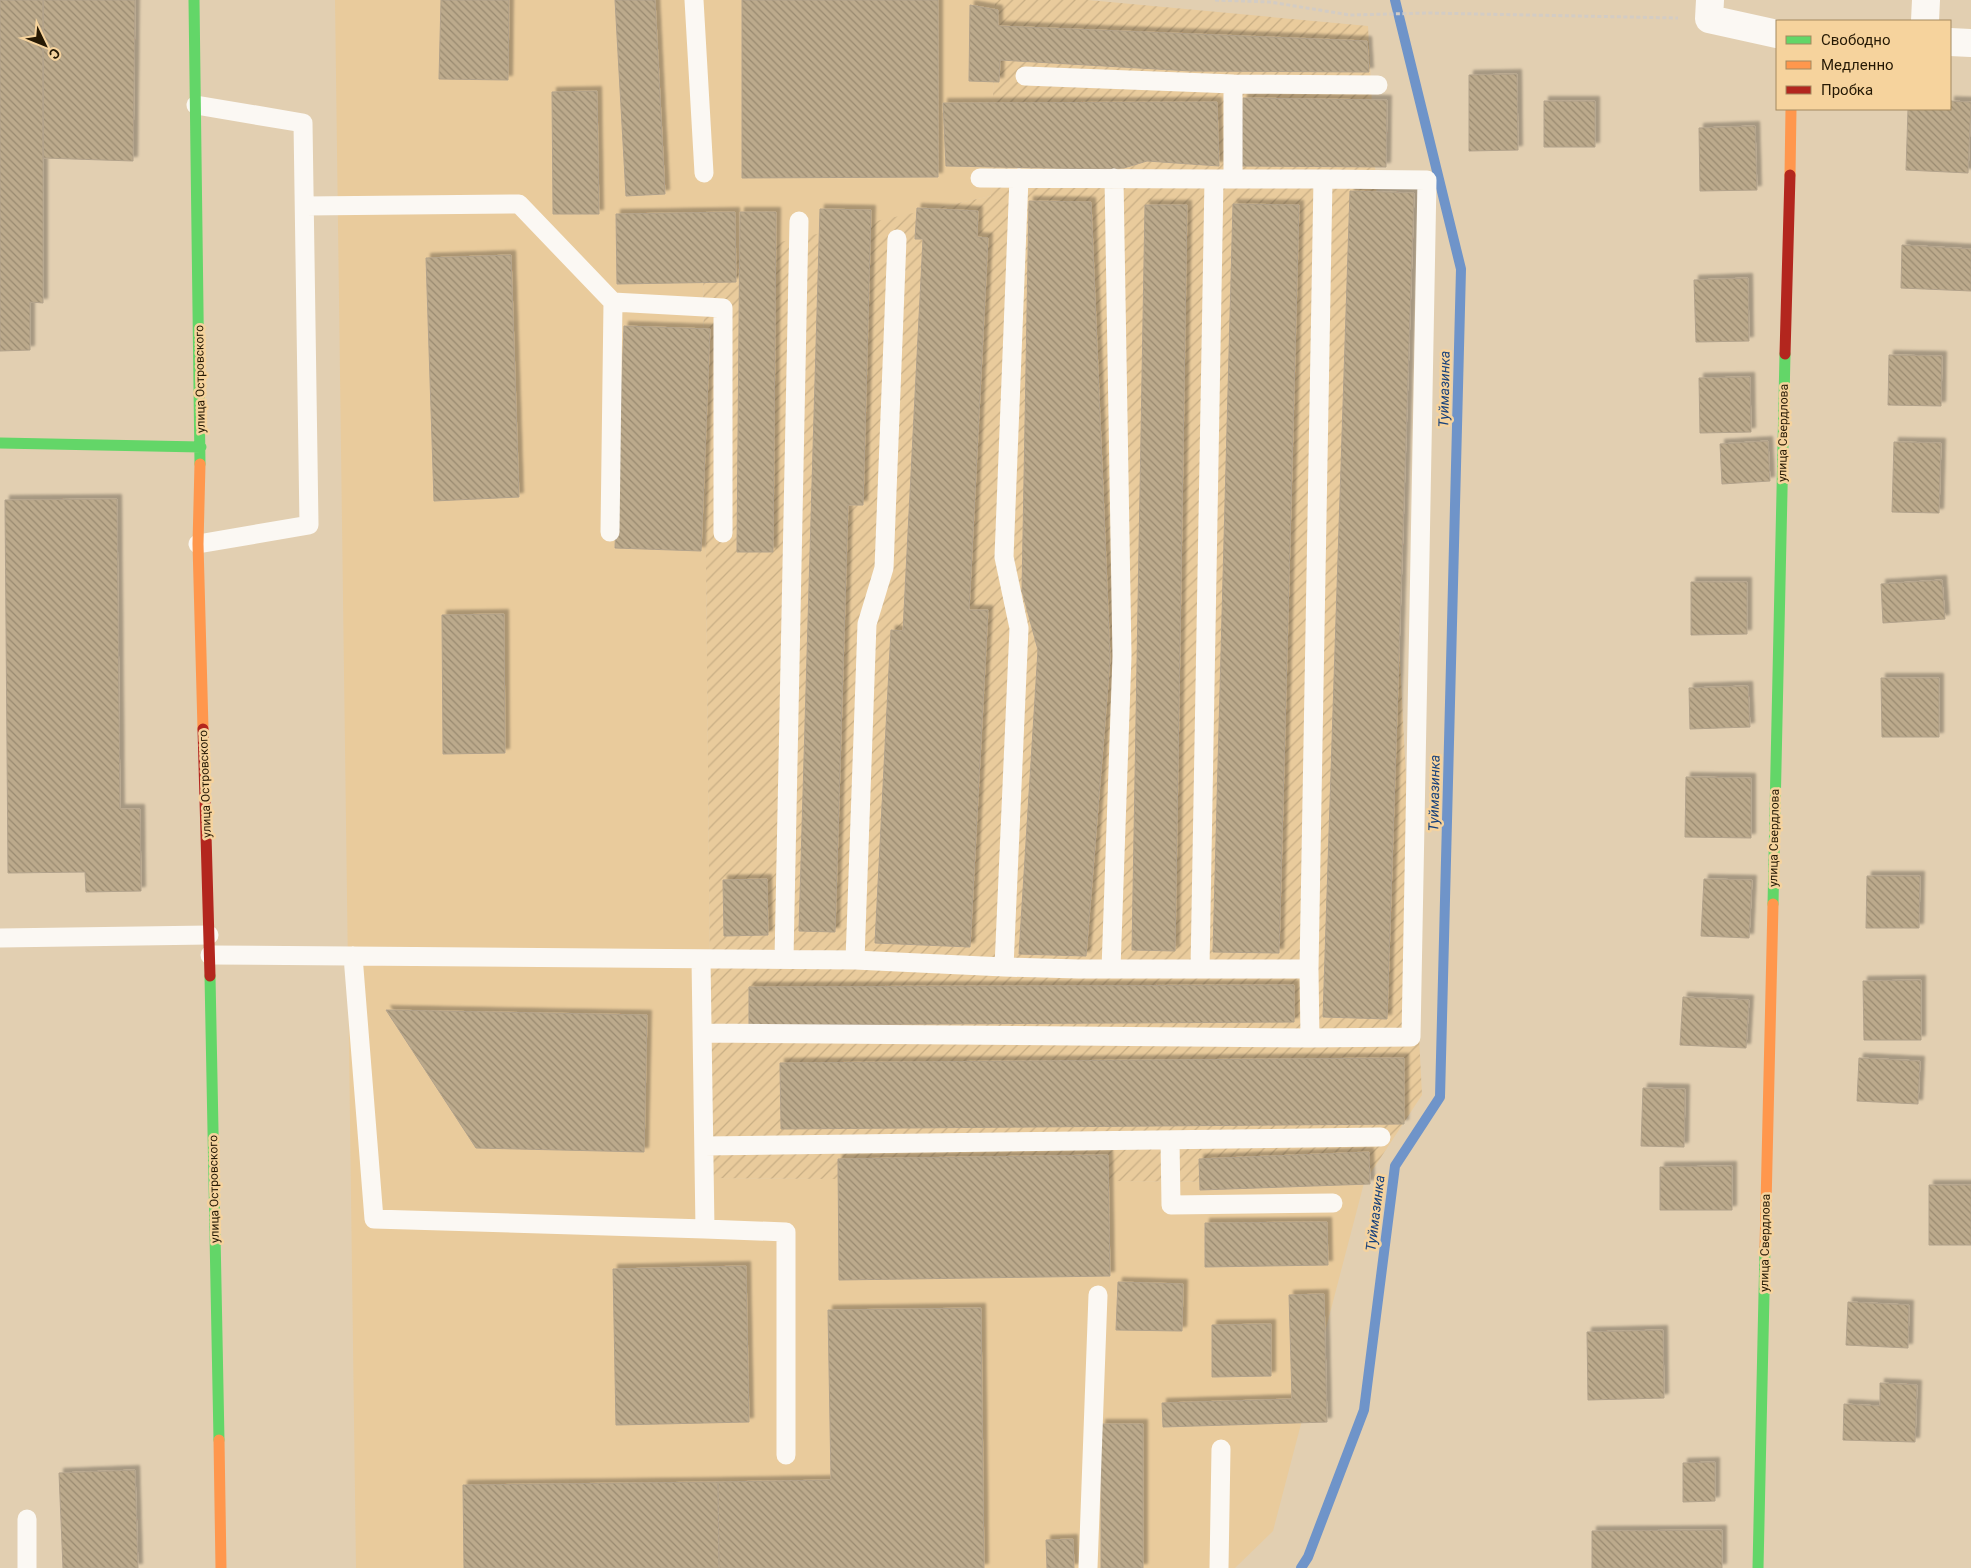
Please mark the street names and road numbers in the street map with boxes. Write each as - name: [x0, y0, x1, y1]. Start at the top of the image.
- street label: улица Островского: [192, 325, 208, 433]
- street label: улица Свердлова: [1775, 384, 1791, 482]
- street label: улица Островского: [196, 730, 214, 838]
- street label: улица Свердлова: [1766, 789, 1782, 887]
- street label: улица Островского: [206, 1135, 222, 1243]
- street label: улица Свердлова: [1757, 1194, 1773, 1292]

